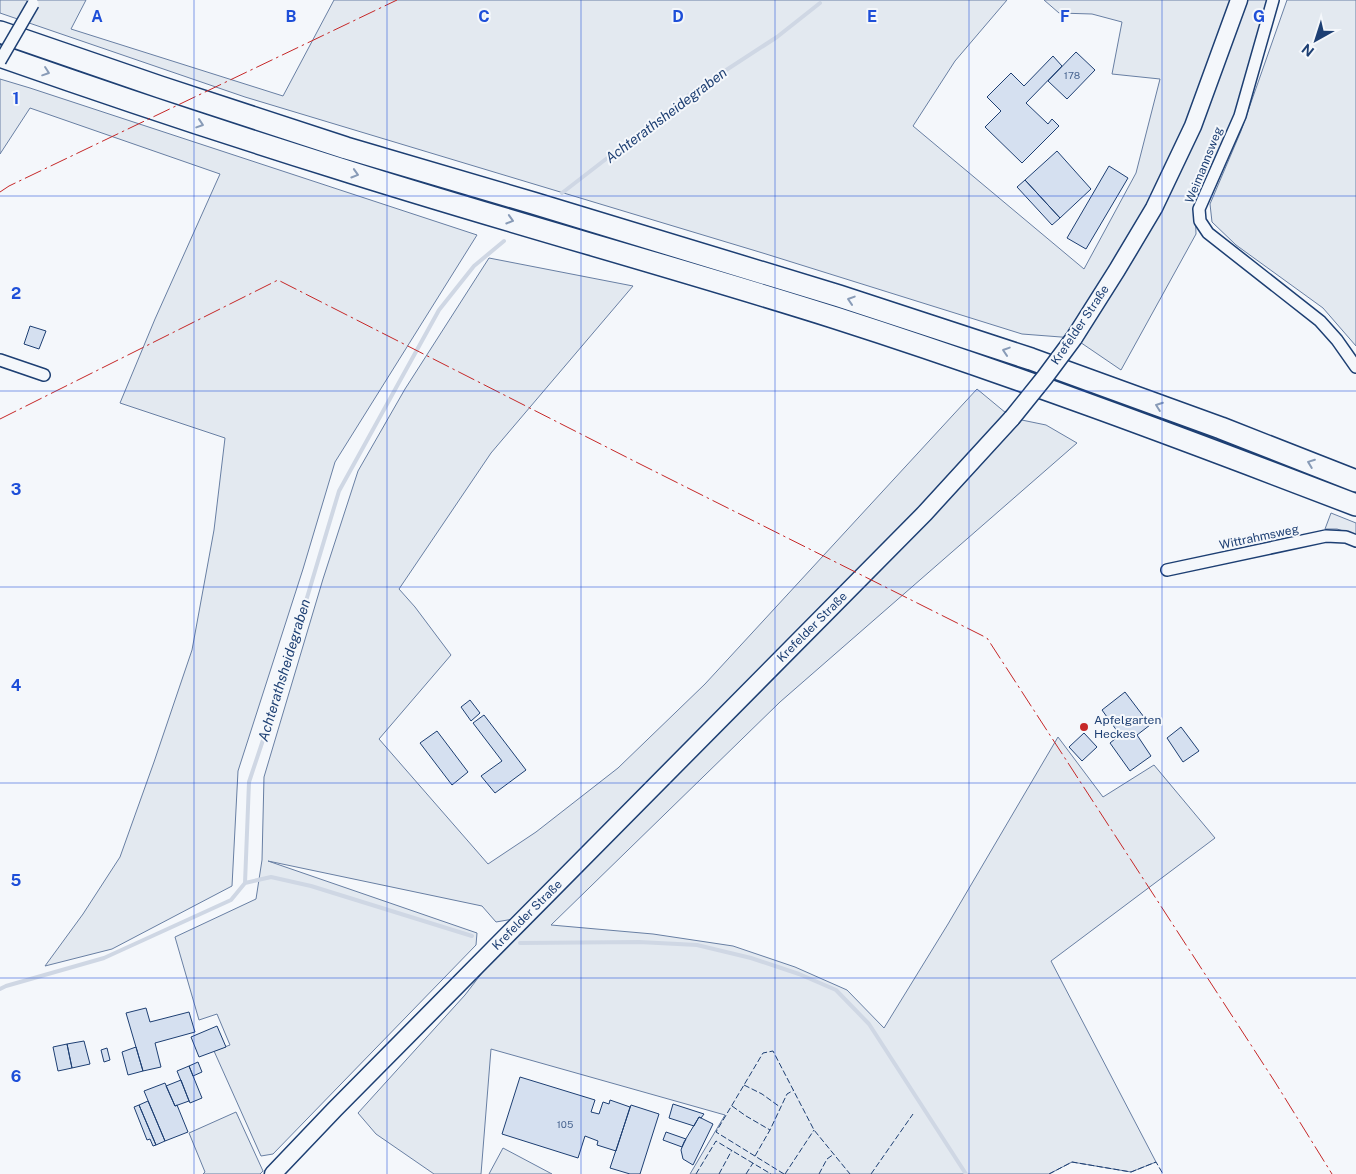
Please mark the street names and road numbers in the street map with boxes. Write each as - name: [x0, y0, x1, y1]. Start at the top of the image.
- street label: Weimannsweg: [1182, 125, 1226, 205]
- street label: Krefelder Straße: [1048, 282, 1112, 368]
- street label: Wittrahmsweg: [1218, 522, 1300, 552]
- street label: Krefelder Straße: [774, 589, 850, 665]
- street label: Krefelder Straße: [489, 877, 565, 953]

